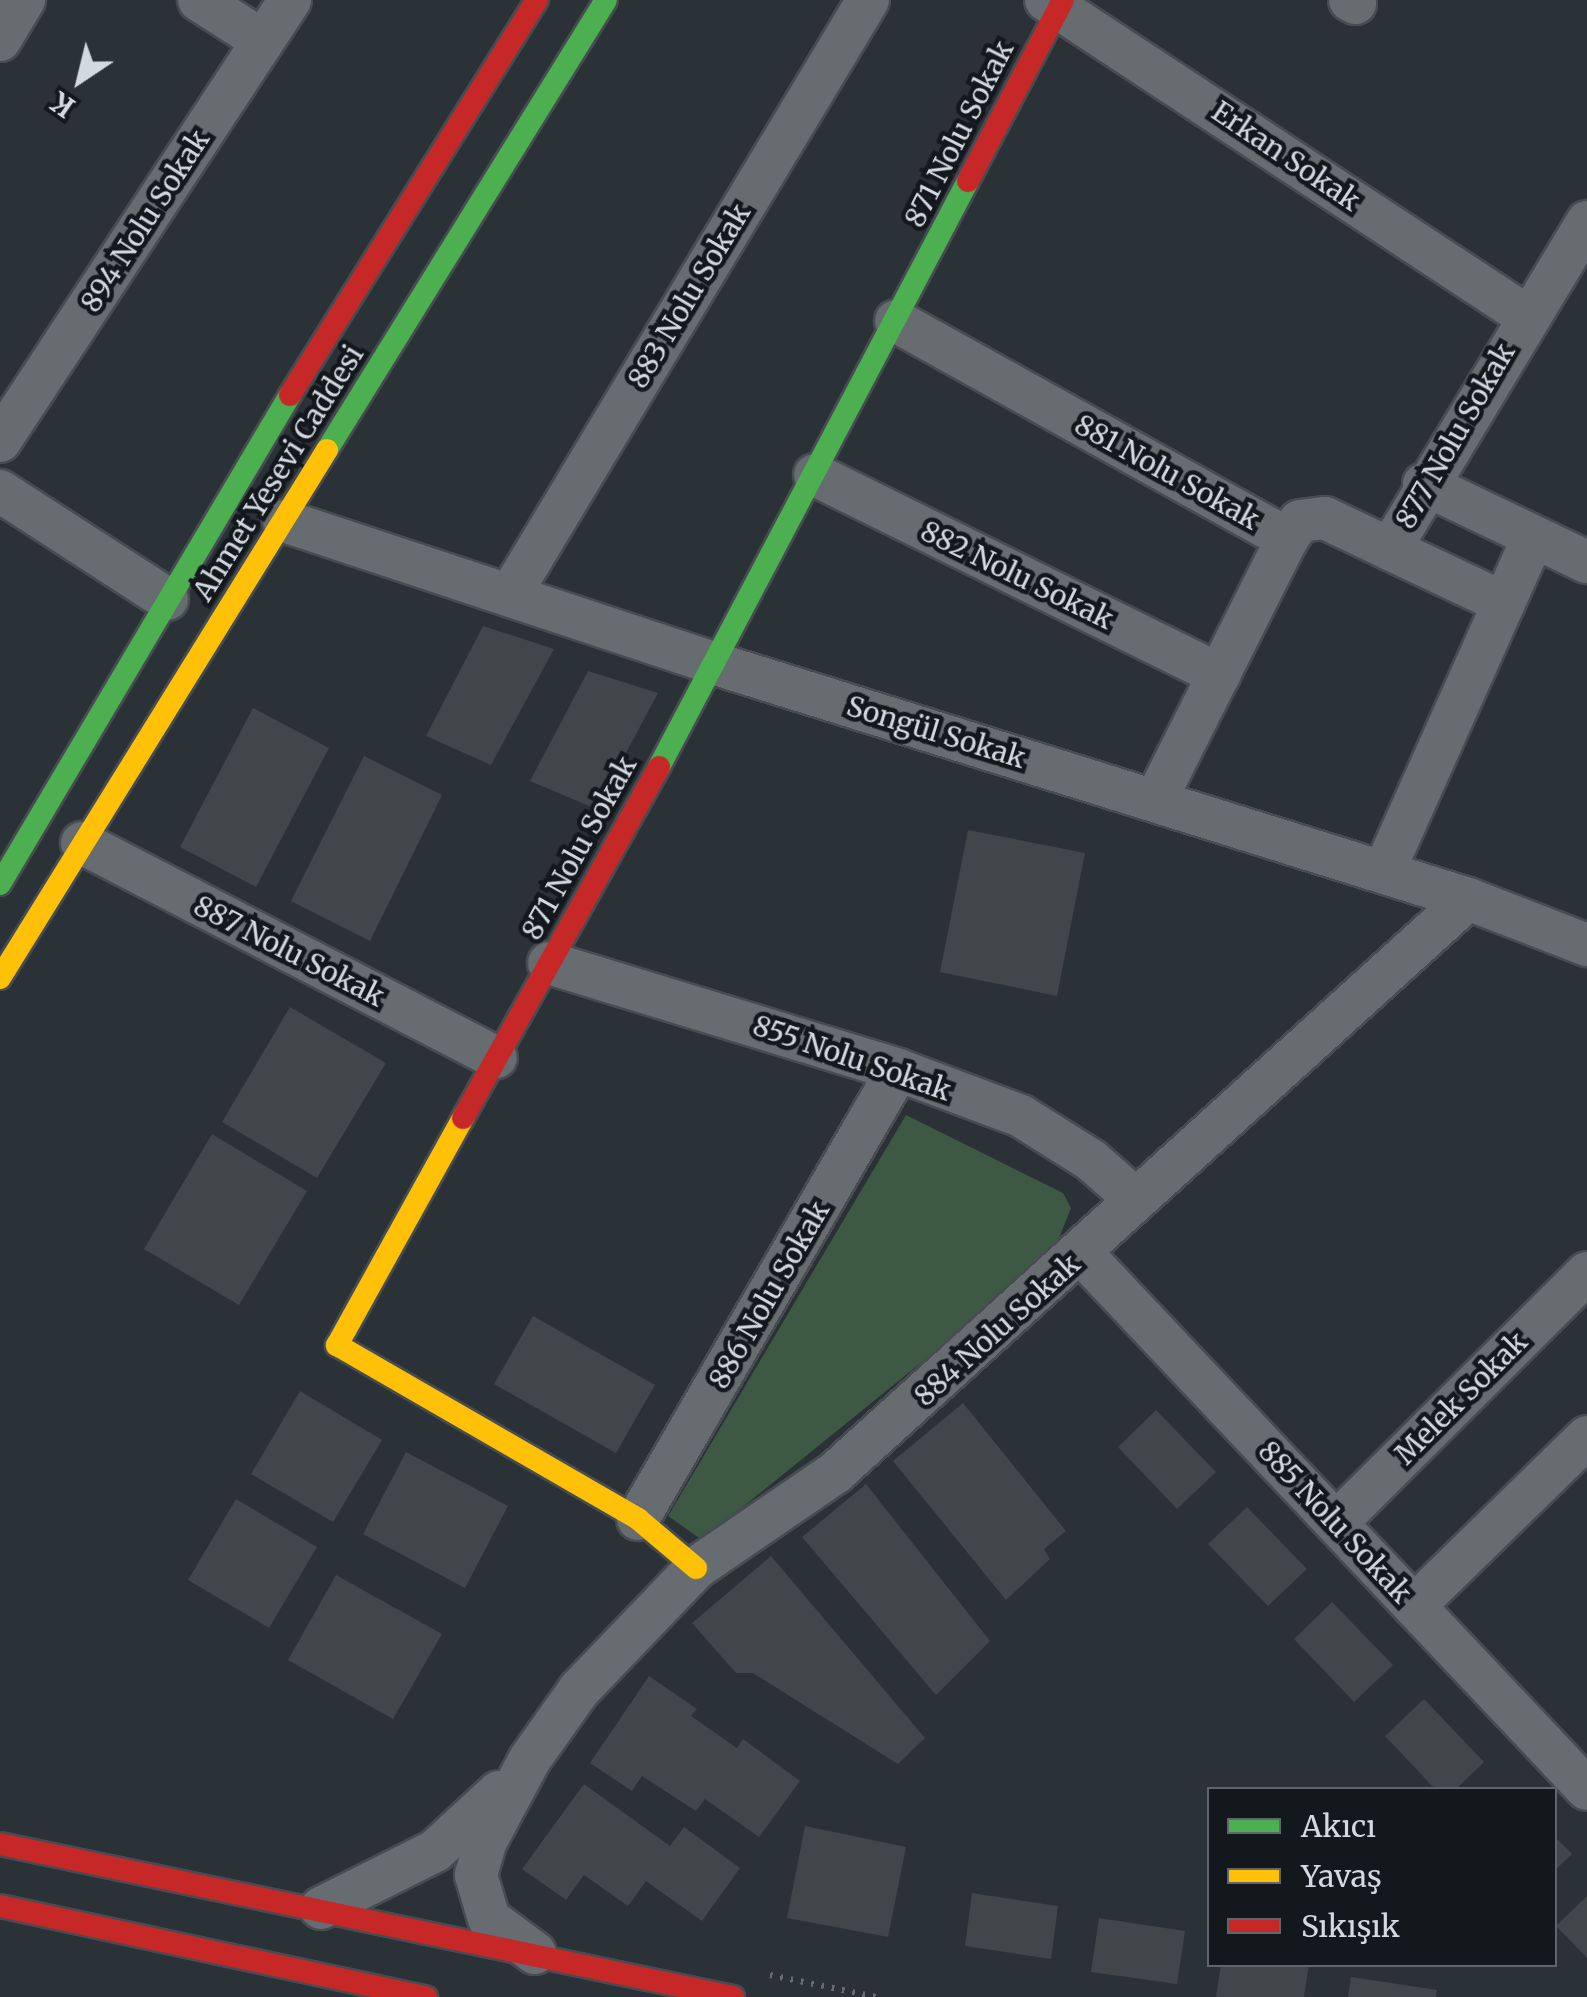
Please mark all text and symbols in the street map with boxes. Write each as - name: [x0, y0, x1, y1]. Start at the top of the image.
- north arrow: [30, 30, 130, 130]
- street label: 871 Nolu Sokak: [898, 35, 1020, 233]
- text: K: [44, 84, 82, 125]
- street label: Erkan Sokak: [1206, 94, 1366, 218]
- street label: 894 Nolu Sokak: [74, 124, 216, 318]
- street label: 883 Nolu Sokak: [621, 198, 757, 394]
- street label: 877 Nolu Sokak: [1388, 337, 1522, 535]
- street label: Ahmet Yesevi Caddesi: [186, 339, 370, 607]
- street label: 881 Nolu Sokak: [1069, 408, 1265, 536]
- street label: 882 Nolu Sokak: [915, 514, 1119, 636]
- street label: Songül Sokak: [843, 689, 1029, 775]
- street label: 871 Nolu Sokak: [515, 750, 643, 946]
- street label: 887 Nolu Sokak: [188, 889, 390, 1013]
- street label: 855 Nolu Sokak: [749, 1008, 955, 1108]
- street label: 886 Nolu Sokak: [702, 1195, 836, 1395]
- street label: 884 Nolu Sokak: [907, 1247, 1087, 1413]
- street label: Melek Sokak: [1388, 1325, 1534, 1471]
- street label: 885 Nolu Sokak: [1252, 1434, 1418, 1610]
- legend: [1207, 1787, 1557, 1967]
- text: Akıcı: [1301, 1807, 1376, 1845]
- text: Yavaş: [1301, 1857, 1382, 1895]
- text: Sıkışık: [1301, 1907, 1400, 1945]

